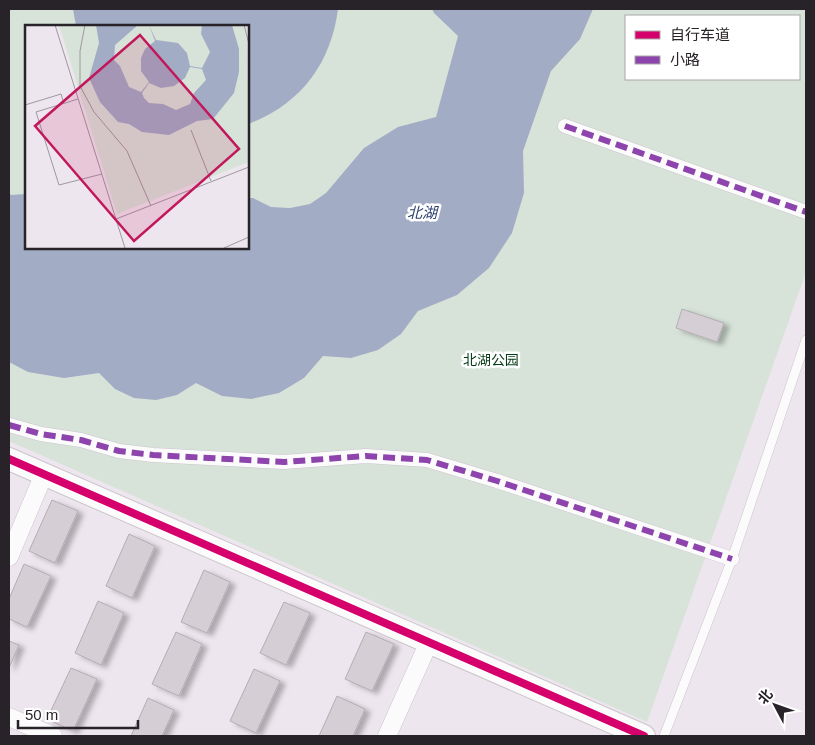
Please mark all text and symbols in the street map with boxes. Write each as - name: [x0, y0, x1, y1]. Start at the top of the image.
- legend: [625, 15, 800, 80]
- inset map: [25, 25, 249, 249]
- text: 自行车道: [670, 26, 730, 43]
- text: 小路: [670, 51, 700, 68]
- water label: 北湖: [407, 204, 439, 221]
- park label: 北湖公园: [463, 352, 519, 368]
- north arrow: [750, 680, 800, 730]
- text: 北: [755, 686, 776, 707]
- scale bar: [18, 698, 138, 730]
- text: 50 m: [25, 706, 58, 723]

